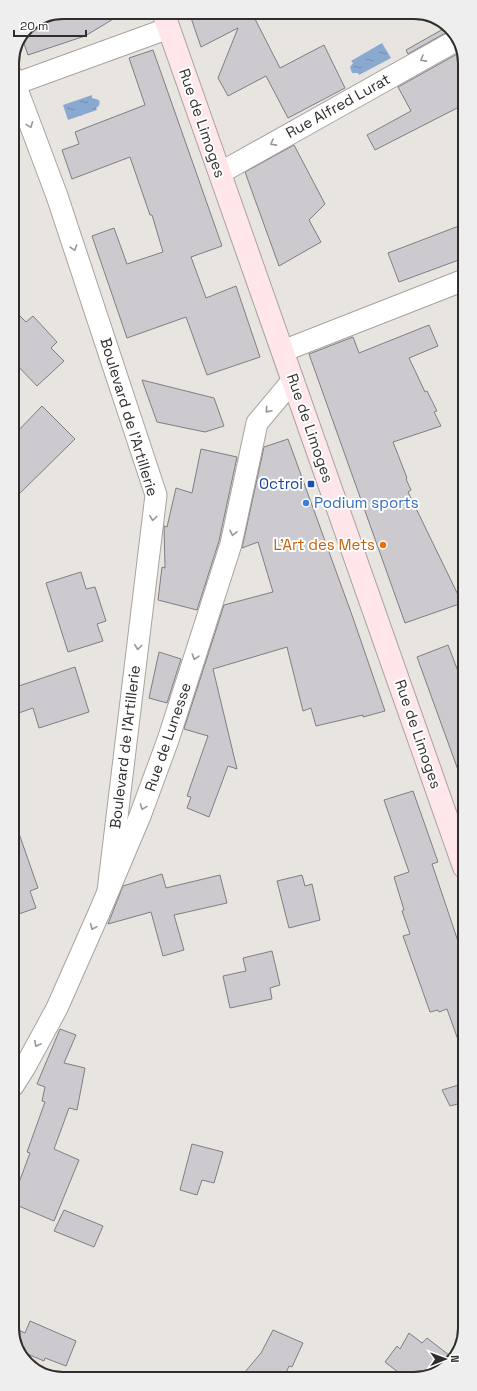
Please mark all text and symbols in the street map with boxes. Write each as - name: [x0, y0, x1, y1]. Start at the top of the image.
- scale bar: [14, 12, 86, 38]
- text: 20 m: [20, 18, 48, 34]
- one-way arrow: [420, 54, 427, 61]
- street label: Rue de Limoges: [175, 66, 230, 180]
- street label: Rue Alfred Lurat: [282, 69, 393, 142]
- one-way arrow: [26, 122, 34, 129]
- one-way arrow: [270, 138, 277, 145]
- one-way arrow: [69, 244, 78, 251]
- street label: Boulevard de l'Artillerie: [96, 335, 163, 498]
- street label: Rue de Limoges: [283, 371, 338, 485]
- one-way arrow: [266, 405, 273, 412]
- place label: Octroi: [259, 474, 303, 493]
- marker: Octroi: [306, 479, 316, 489]
- place label: Podium sports: [314, 493, 419, 512]
- marker: Podium sports: [301, 498, 311, 508]
- one-way arrow: [149, 515, 158, 521]
- one-way arrow: [230, 530, 238, 536]
- place label: L'Art des Mets: [273, 535, 375, 554]
- marker: L'Art des Mets: [378, 540, 388, 550]
- one-way arrow: [133, 644, 142, 650]
- one-way arrow: [191, 654, 199, 661]
- street label: Boulevard de l'Artillerie: [105, 664, 144, 830]
- street label: Rue de Limoges: [391, 677, 446, 791]
- street label: Rue de Lunesse: [140, 680, 195, 794]
- one-way arrow: [140, 803, 148, 810]
- one-way arrow: [90, 923, 98, 930]
- one-way arrow: [35, 1040, 42, 1048]
- north arrow: [425, 1339, 465, 1379]
- text: N: [448, 1355, 462, 1363]

